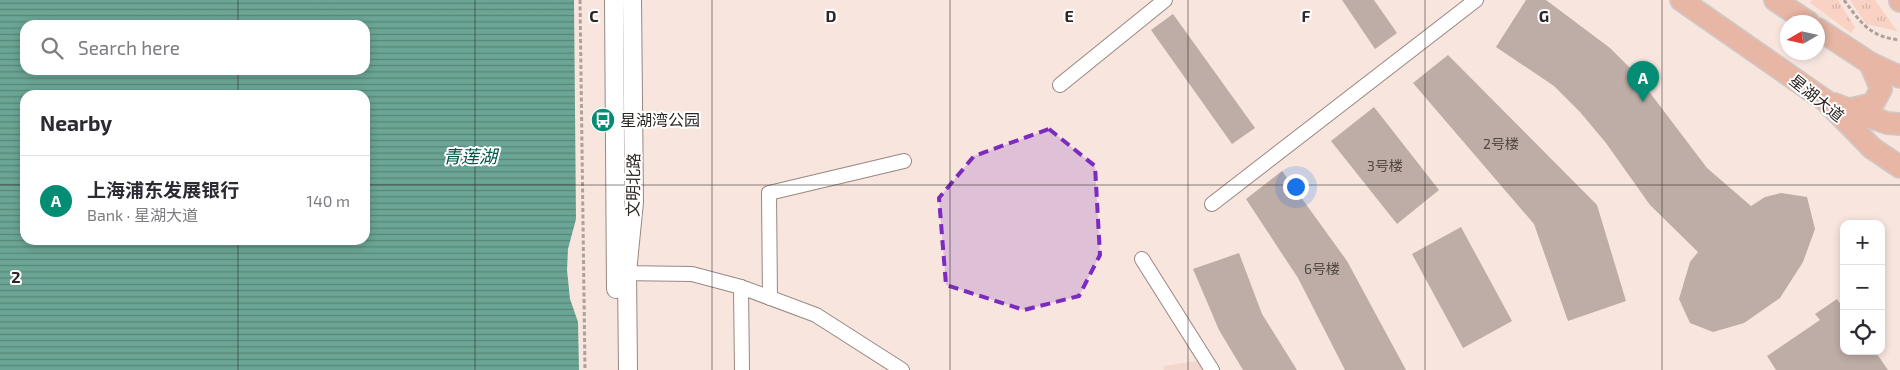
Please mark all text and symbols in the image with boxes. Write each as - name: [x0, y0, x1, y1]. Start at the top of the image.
- text: C: [589, 6, 599, 25]
- text: D: [826, 6, 837, 25]
- text: E: [1064, 6, 1074, 25]
- text: F: [1302, 6, 1311, 25]
- text: G: [1539, 6, 1549, 25]
- north arrow: [1780, 15, 1825, 60]
- search box: [20, 20, 370, 75]
- icon: search: [38, 34, 66, 62]
- text: Search here: [78, 36, 180, 59]
- pin: A: [1627, 61, 1659, 102]
- street label: 星湖大道: [1786, 70, 1848, 125]
- bus stop icon: 星湖湾公园: [590, 107, 616, 133]
- text: Nearby: [40, 110, 112, 135]
- place label: 星湖湾公园: [620, 110, 700, 129]
- house number: 2号楼: [1483, 135, 1519, 152]
- water label: 青莲湖: [443, 145, 500, 167]
- street label: 文明北路: [622, 153, 643, 217]
- house number: 3号楼: [1367, 157, 1403, 174]
- your location: [1283, 174, 1309, 200]
- text: 上海浦东发展银行: [87, 178, 239, 201]
- text: A: [51, 191, 61, 210]
- text: 140 m: [307, 191, 350, 210]
- text: Bank · 星湖大道: [87, 205, 198, 224]
- map controls: [1840, 220, 1885, 355]
- button: +: [1840, 220, 1885, 265]
- house number: 6号楼: [1304, 260, 1340, 277]
- button: −: [1840, 265, 1885, 310]
- text: 2: [11, 267, 21, 286]
- button: locate: [1840, 310, 1885, 355]

